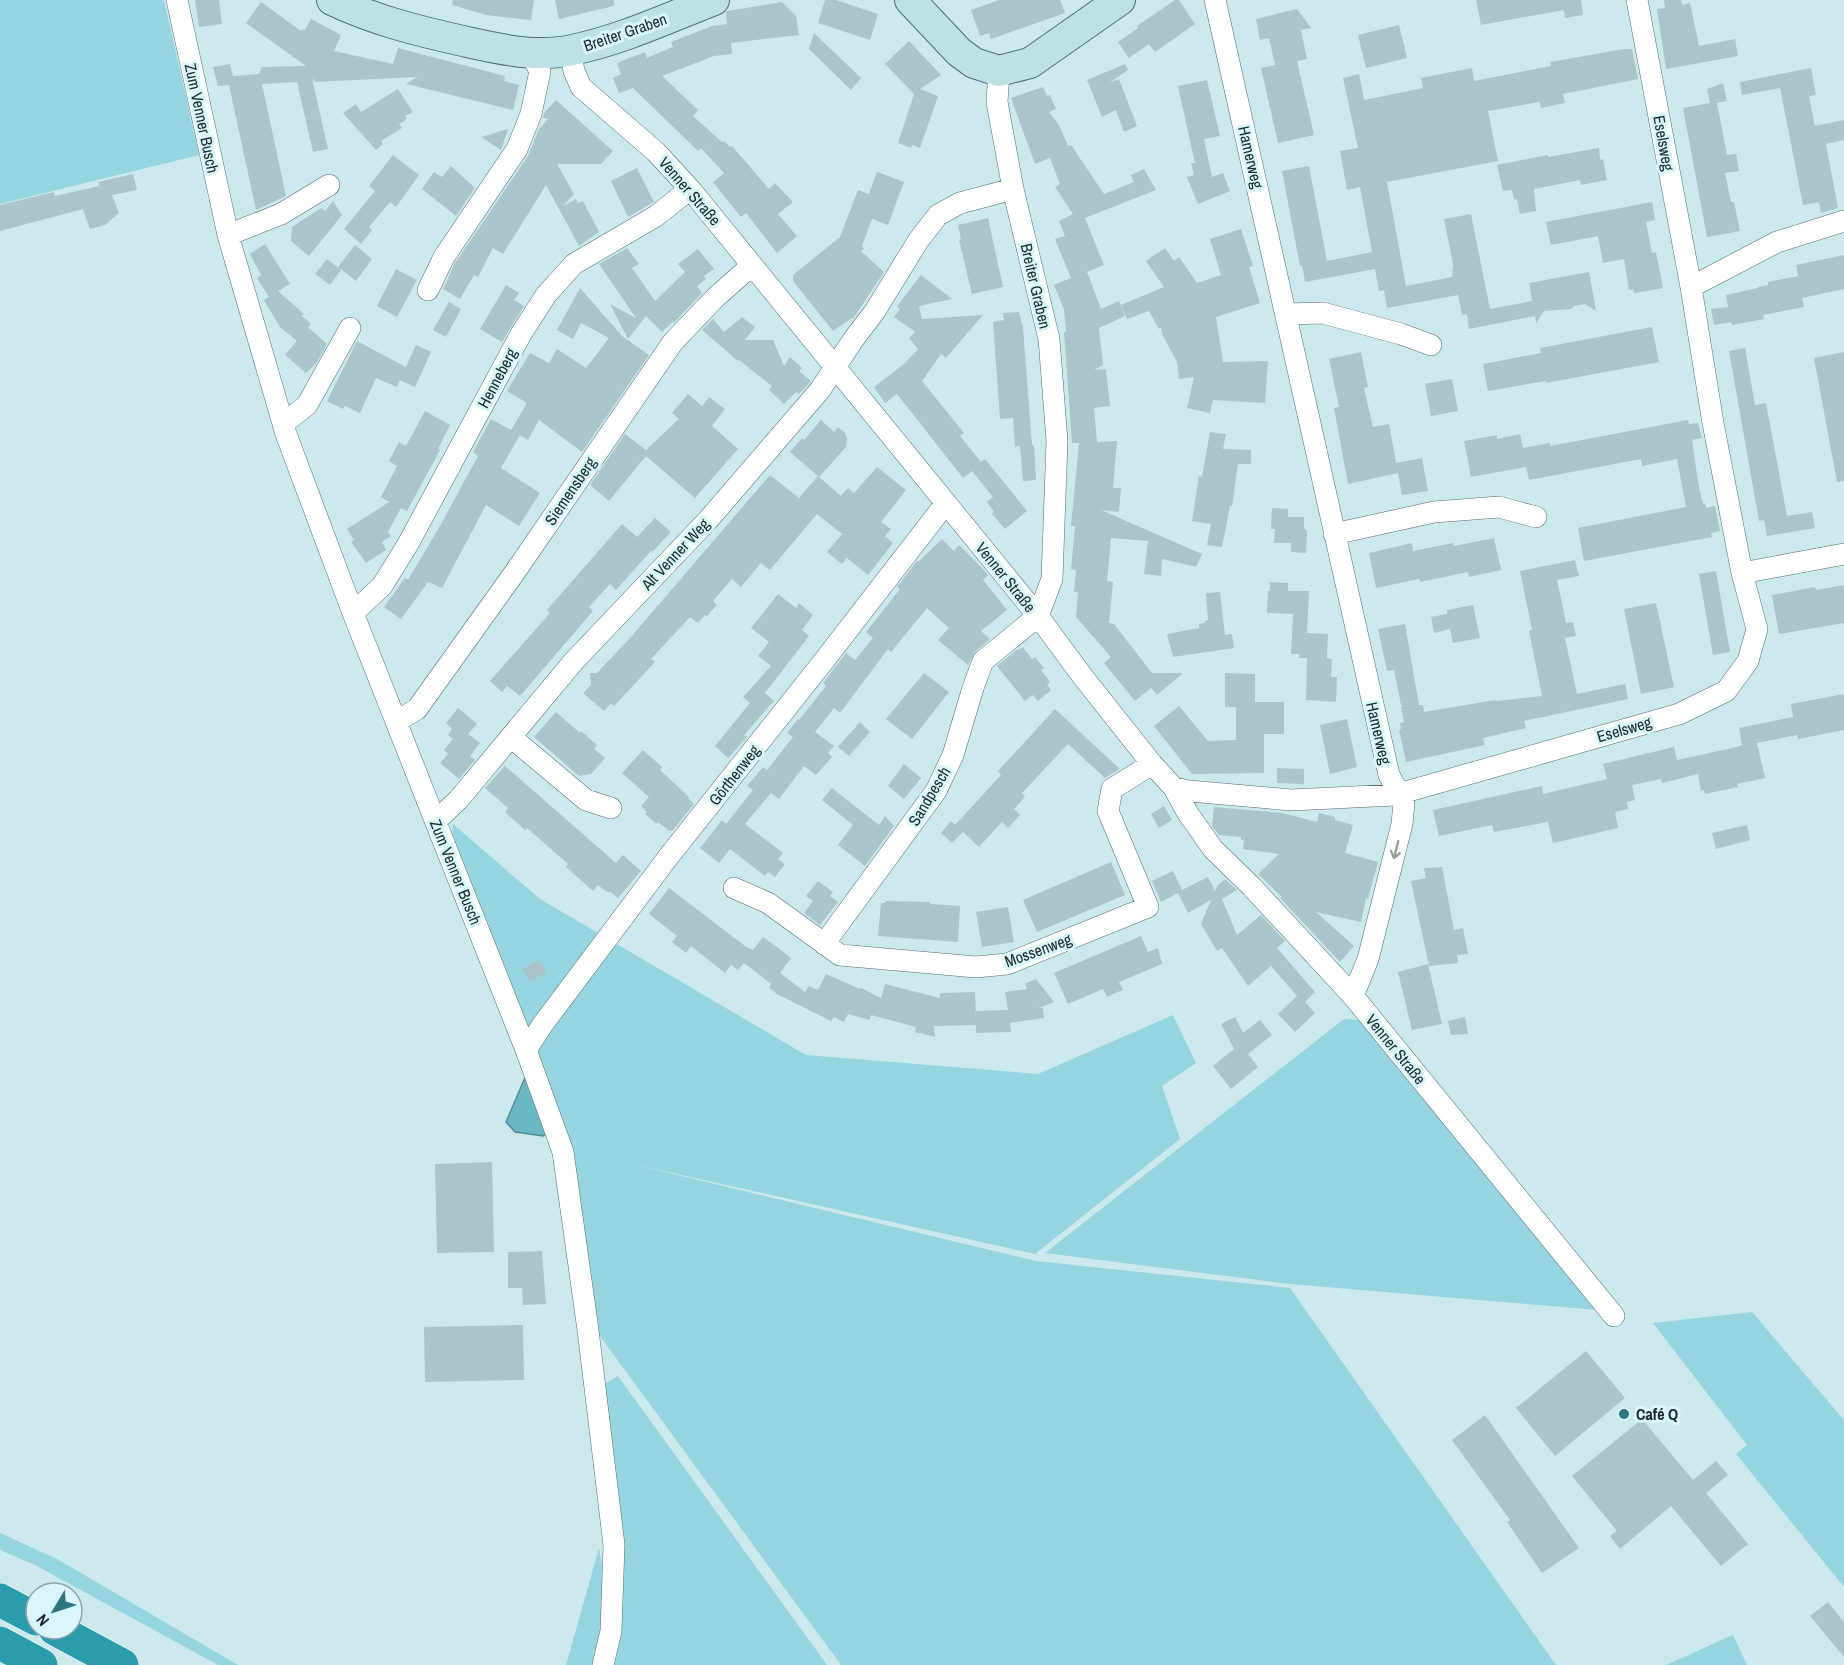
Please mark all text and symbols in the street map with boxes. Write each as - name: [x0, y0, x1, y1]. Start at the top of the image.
- street label: Breiter Graben: [580, 7, 670, 57]
- street label: Zum Venner Busch: [180, 61, 224, 175]
- street label: Eselsweg: [1648, 113, 1680, 173]
- street label: Hamerweg: [1233, 124, 1269, 191]
- street label: Venner Straße: [654, 152, 726, 230]
- street label: Breiter Graben: [1016, 241, 1056, 331]
- street label: Henneberg: [472, 344, 522, 412]
- street label: Siemensberg: [539, 452, 601, 530]
- street label: Alt Venner Weg: [635, 513, 715, 595]
- street label: Venner Straße: [971, 537, 1041, 617]
- street label: Hamerweg: [1361, 700, 1397, 767]
- street label: Eselsweg: [1594, 710, 1655, 747]
- street label: Görthenweg: [703, 740, 765, 810]
- street label: Sandpesch: [903, 762, 955, 830]
- street label: Zum Venner Busch: [425, 816, 487, 928]
- one-way arrow: [1389, 840, 1401, 859]
- street label: Mossenweg: [1001, 927, 1075, 972]
- street label: Venner Straße: [1361, 1009, 1431, 1089]
- place label: Café Q: [1636, 1403, 1678, 1425]
- marker: Café Q: [1617, 1407, 1631, 1421]
- north arrow: [24, 1581, 84, 1641]
- text: N: [31, 1610, 54, 1631]

